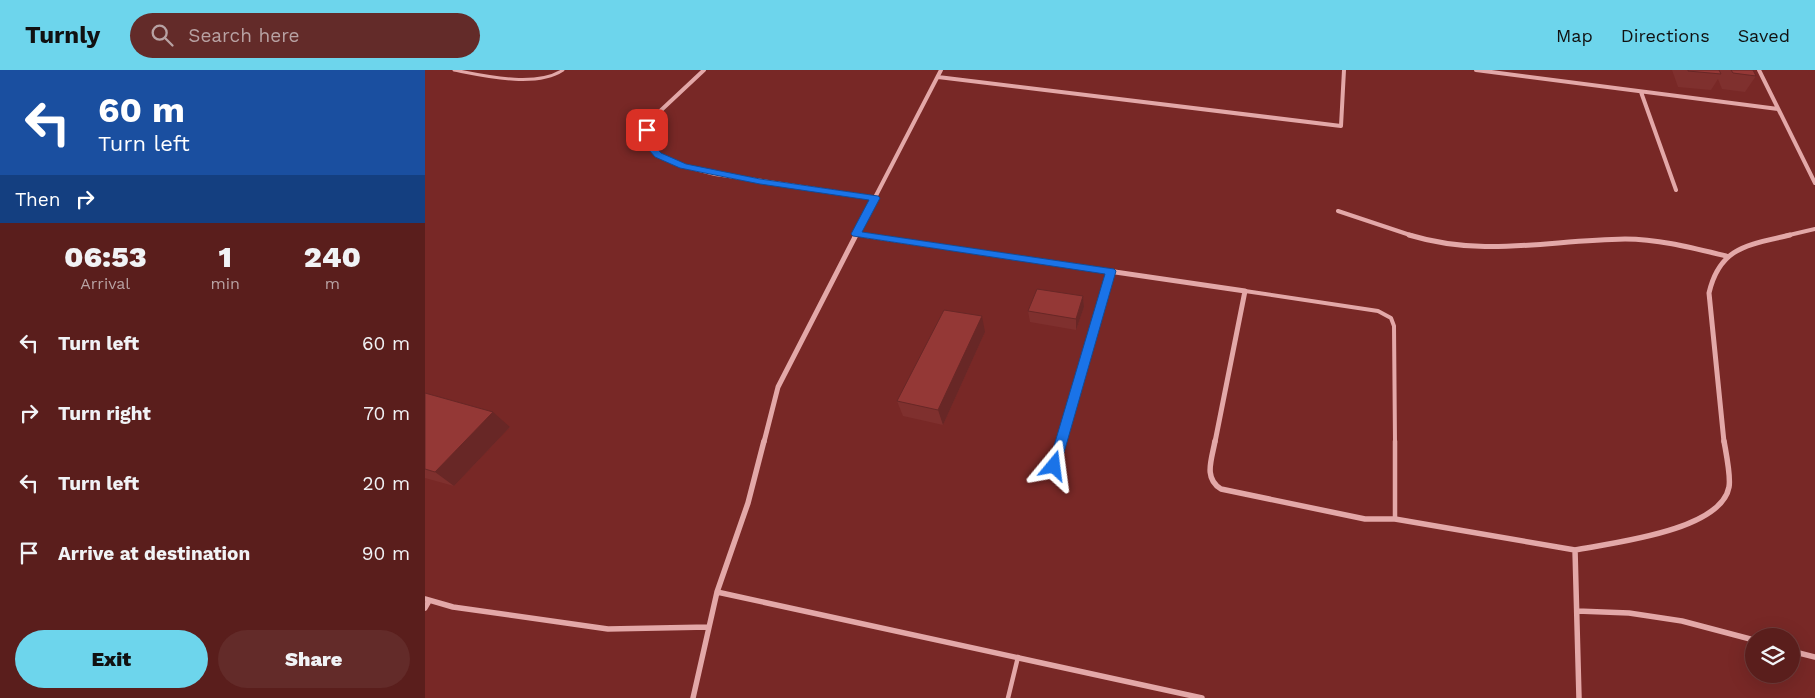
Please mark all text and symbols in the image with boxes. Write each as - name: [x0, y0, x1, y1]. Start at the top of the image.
- search box: [130, 13, 480, 58]
- text: Turnly: [25, 21, 100, 49]
- icon: search: [148, 21, 176, 49]
- text: Search here: [188, 24, 300, 47]
- text: Map: [1556, 25, 1593, 46]
- text: Directions: [1621, 25, 1710, 46]
- text: Saved: [1738, 25, 1790, 46]
- text: 60 m: [98, 89, 185, 131]
- icon: left: [15, 90, 80, 155]
- pin: [626, 109, 668, 151]
- icon: arrive: [633, 116, 661, 144]
- text: Turn left: [98, 131, 190, 156]
- icon: right: [71, 185, 99, 213]
- text: Then: [15, 188, 61, 211]
- text: 06:53: [64, 239, 147, 274]
- text: 1: [219, 239, 232, 274]
- text: 240: [304, 239, 361, 274]
- text: Arrival: [80, 274, 130, 293]
- text: min: [211, 274, 240, 293]
- text: m: [325, 274, 340, 293]
- icon: left: [15, 329, 43, 357]
- text: Turn left: [58, 332, 139, 355]
- text: 60 m: [362, 332, 410, 355]
- icon: right: [15, 399, 43, 427]
- text: Turn right: [58, 402, 151, 425]
- text: 70 m: [363, 402, 410, 425]
- position arrow: [1027, 439, 1079, 491]
- icon: left: [15, 469, 43, 497]
- text: Turn left: [58, 472, 139, 495]
- text: 20 m: [363, 472, 410, 495]
- icon: arrive: [15, 539, 43, 567]
- text: Arrive at destination: [58, 542, 250, 565]
- text: 90 m: [362, 542, 410, 565]
- map controls: [1745, 628, 1800, 683]
- button: layers: [1745, 628, 1800, 683]
- button: Exit: [15, 630, 208, 688]
- button: Share: [218, 630, 410, 688]

